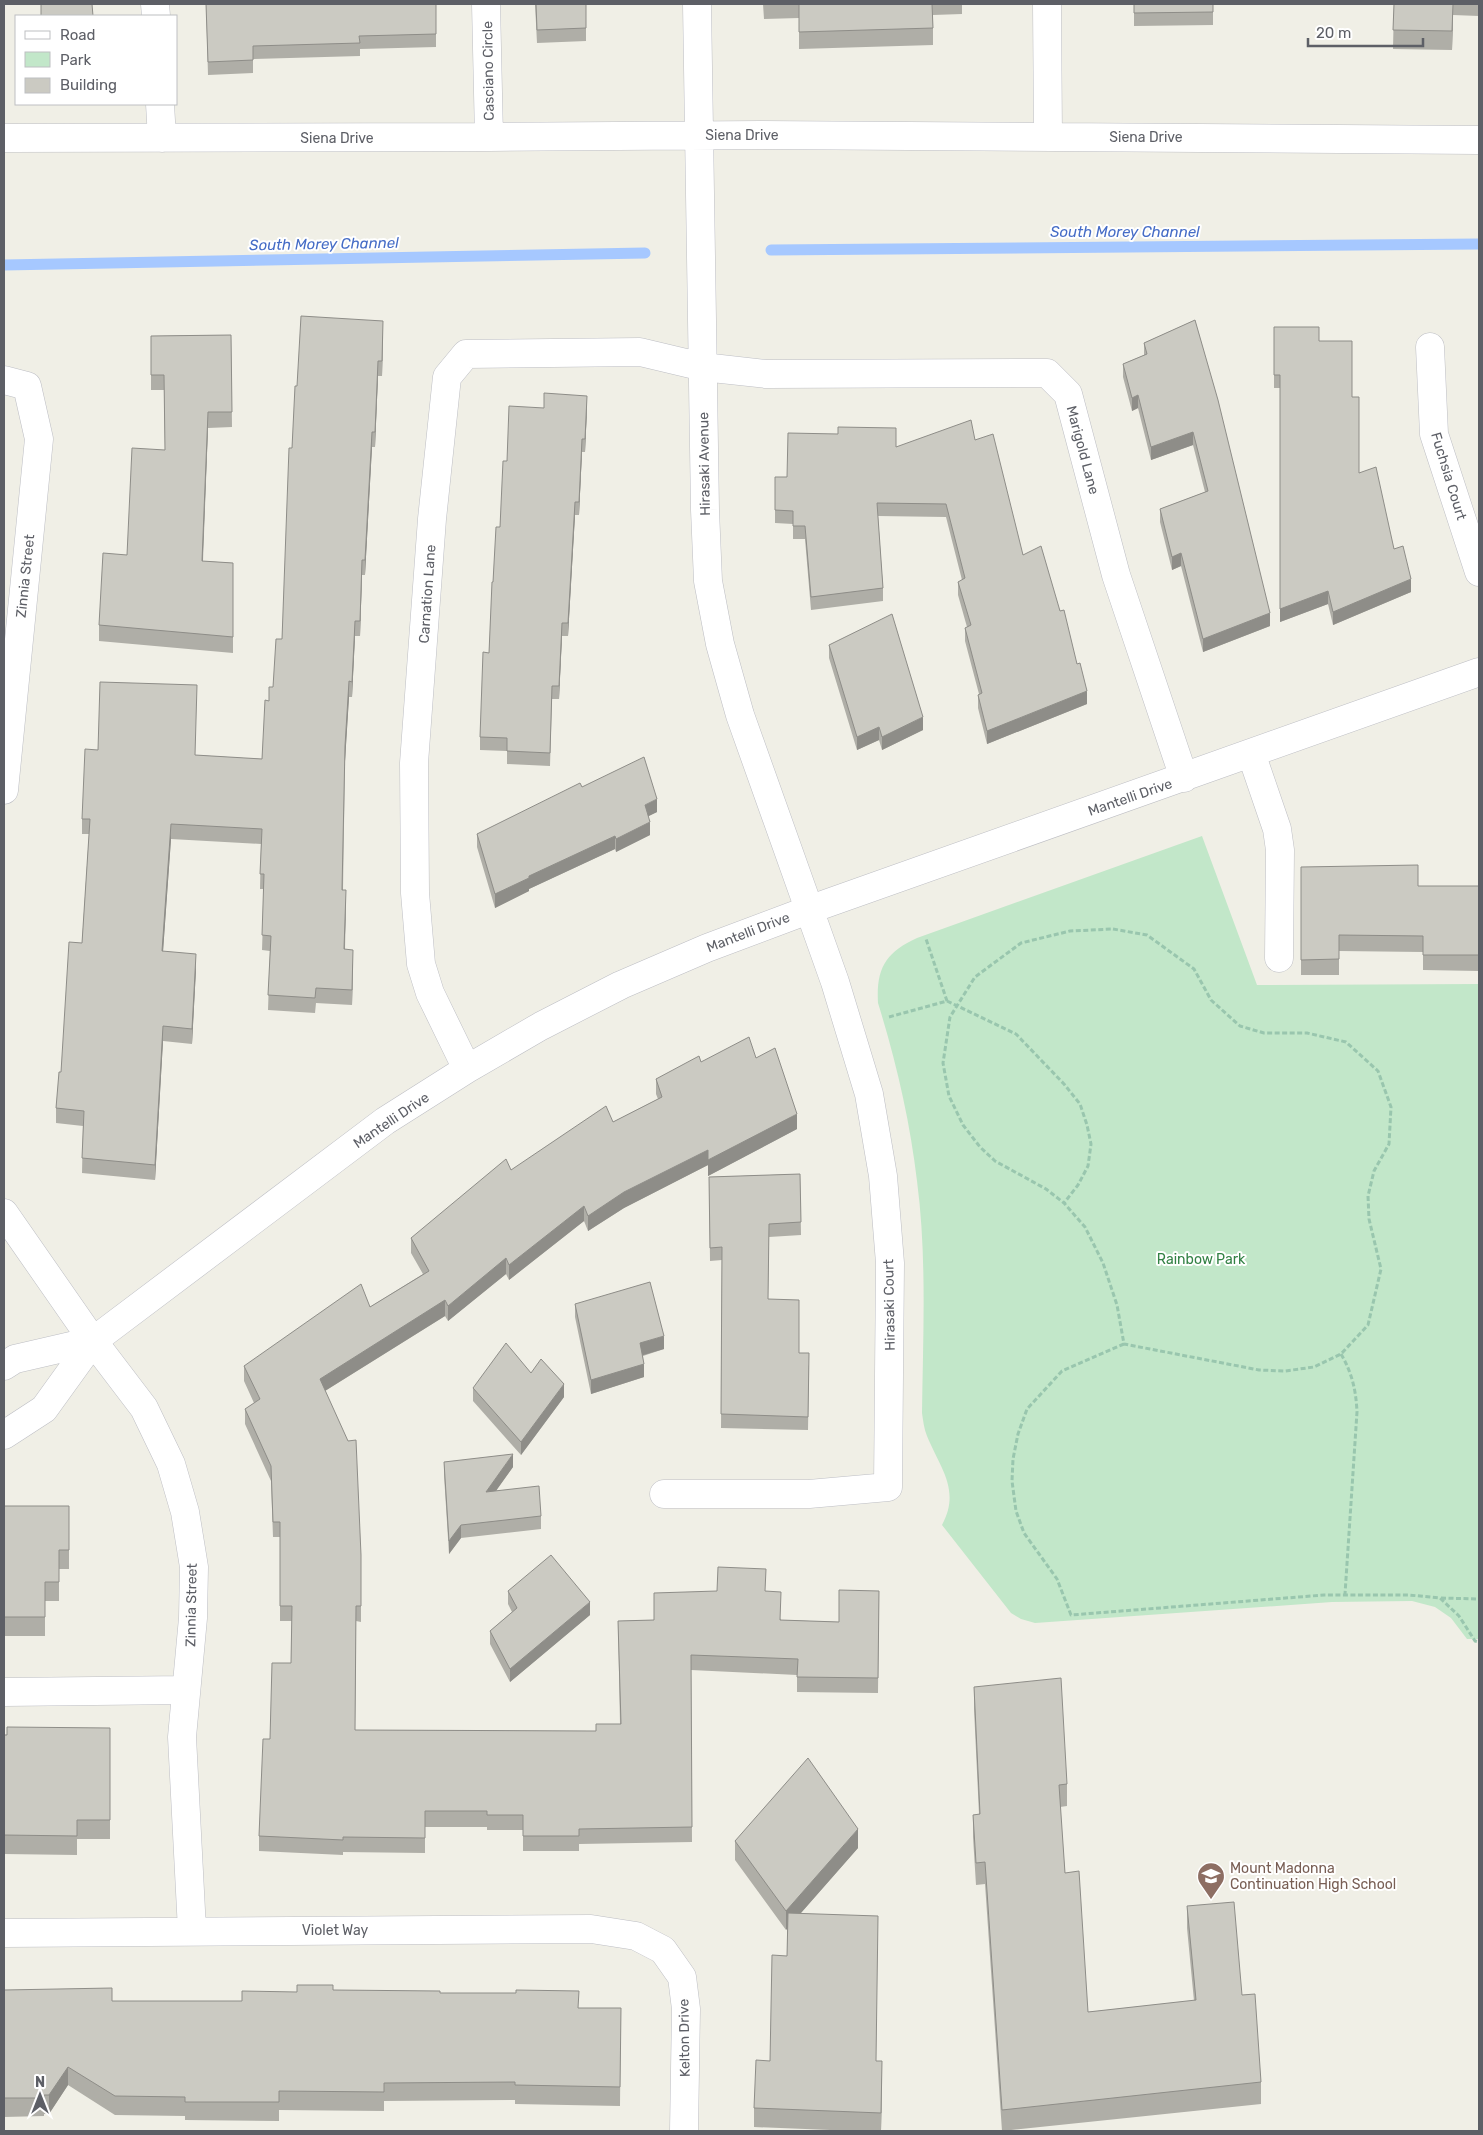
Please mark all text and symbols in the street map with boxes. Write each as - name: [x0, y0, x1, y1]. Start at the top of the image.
- legend: [15, 15, 178, 105]
- scale bar: [1308, 15, 1423, 47]
- street label: Casciano Circle: [479, 21, 498, 121]
- text: 20 m: [1316, 24, 1351, 42]
- text: Road: [60, 26, 96, 44]
- text: Park: [60, 51, 91, 69]
- text: Building: [60, 76, 117, 94]
- street label: Siena Drive: [705, 127, 779, 144]
- street label: Siena Drive: [1109, 129, 1183, 146]
- street label: Siena Drive: [300, 130, 374, 147]
- water label: South Morey Channel: [1050, 223, 1200, 241]
- water label: South Morey Channel: [249, 234, 399, 254]
- street label: Marigold Lane: [1063, 404, 1103, 496]
- street label: Hirasaki Avenue: [695, 412, 714, 516]
- street label: Fuchsia Court: [1427, 430, 1470, 523]
- street label: Zinnia Street: [13, 533, 38, 619]
- street label: Carnation Lane: [416, 544, 439, 644]
- street label: Mantelli Drive: [1086, 775, 1175, 820]
- street label: Mantelli Drive: [704, 909, 792, 956]
- street label: Mantelli Drive: [350, 1089, 433, 1152]
- park label: Rainbow Park: [1157, 1251, 1246, 1268]
- street label: Hirasaki Court: [880, 1258, 899, 1351]
- street label: Zinnia Street: [182, 1562, 201, 1647]
- place label: Mount Madonna Continuation High School: [1230, 1860, 1396, 1893]
- school or university icon: Mount Madonna Continuation High School: [1196, 1861, 1226, 1900]
- street label: Violet Way: [302, 1922, 369, 1939]
- street label: Kelton Drive: [675, 1999, 694, 2077]
- north arrow: [15, 2070, 65, 2120]
- text: N: [35, 2074, 45, 2091]

